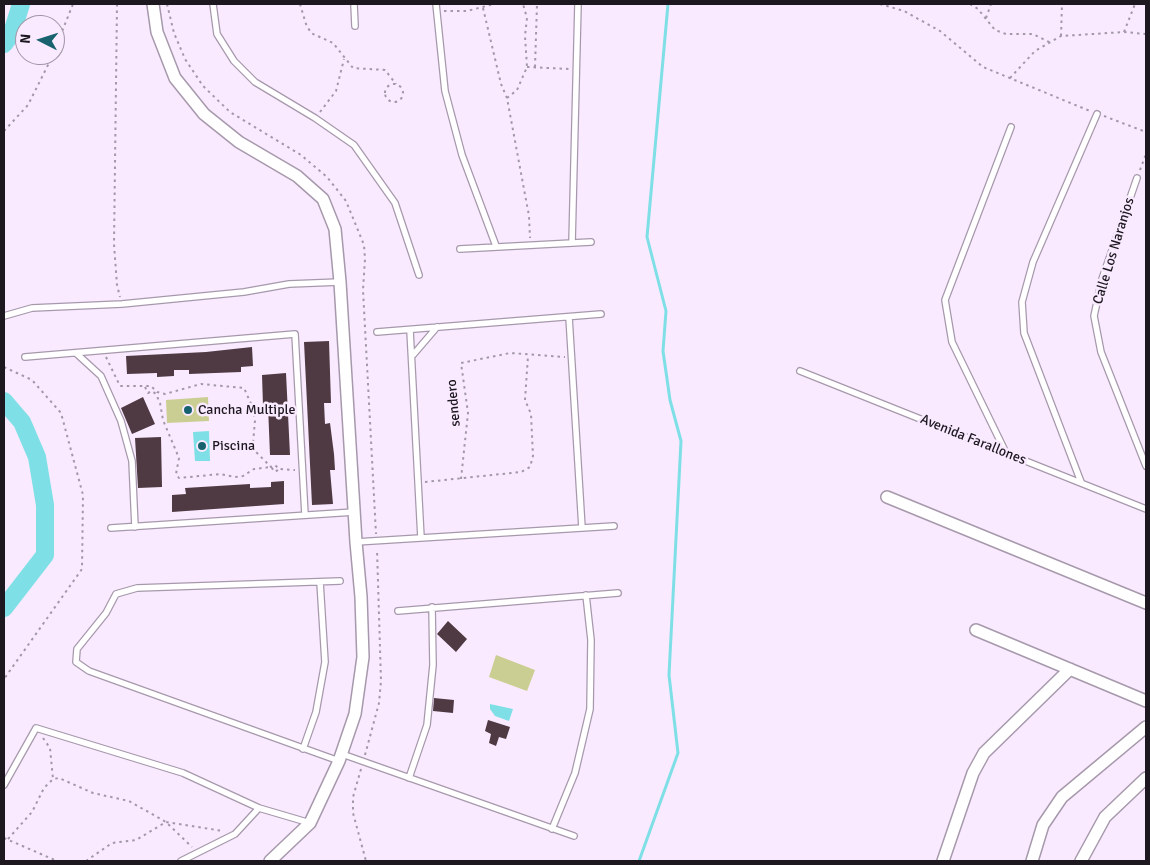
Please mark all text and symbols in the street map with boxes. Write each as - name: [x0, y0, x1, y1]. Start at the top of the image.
- north arrow: [15, 15, 65, 65]
- text: N: [17, 33, 34, 44]
- street label: Calle Los Naranjos: [1090, 196, 1138, 306]
- street label: sendero: [444, 379, 464, 427]
- place label: Cancha Multiple: [198, 402, 296, 418]
- marker: Cancha Multiple: [182, 404, 194, 416]
- street label: Avenida Farallones: [918, 411, 1028, 469]
- place label: Piscina: [212, 438, 255, 454]
- marker: Piscina: [196, 440, 208, 452]

